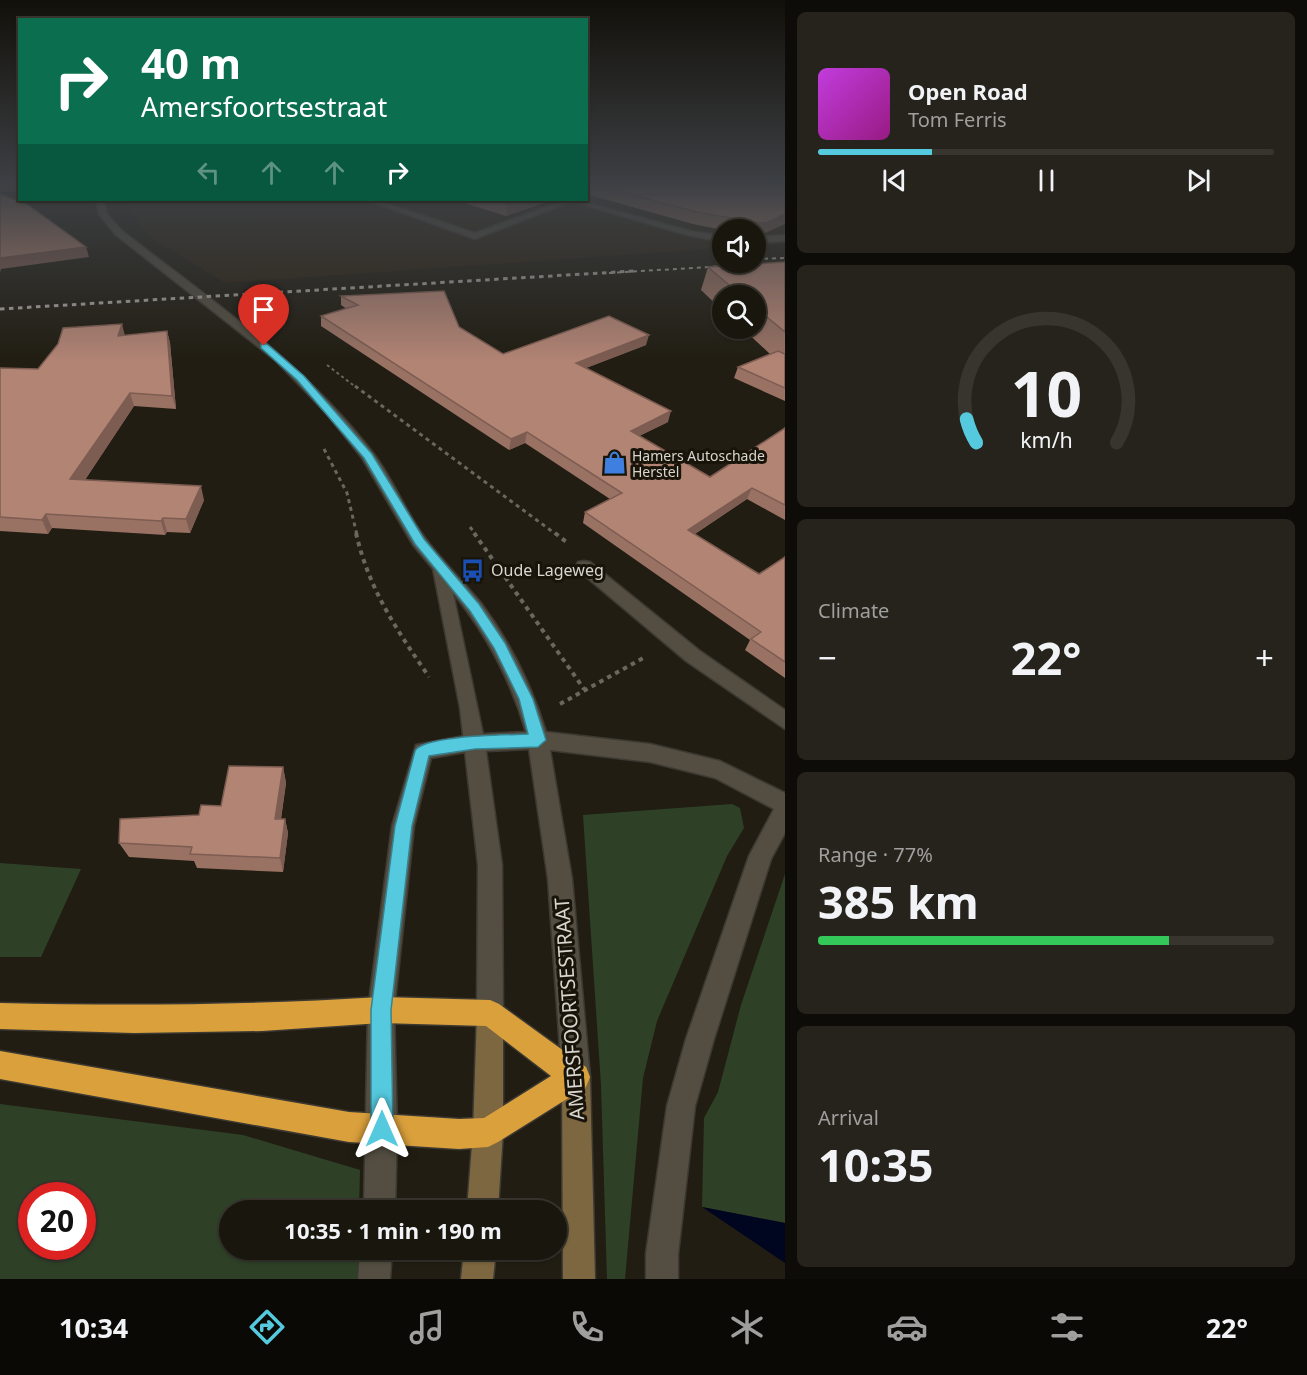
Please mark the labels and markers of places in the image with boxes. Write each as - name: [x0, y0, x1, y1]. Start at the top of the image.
- pin: [238, 284, 289, 346]
- place label: Hamers Autoschade Herstel: [632, 446, 765, 481]
- shop icon: Hamers Autoschade Herstel: [601, 450, 627, 476]
- bus stop icon: Oude Lageweg: [460, 557, 486, 583]
- place label: Oude Lageweg: [491, 559, 604, 581]

